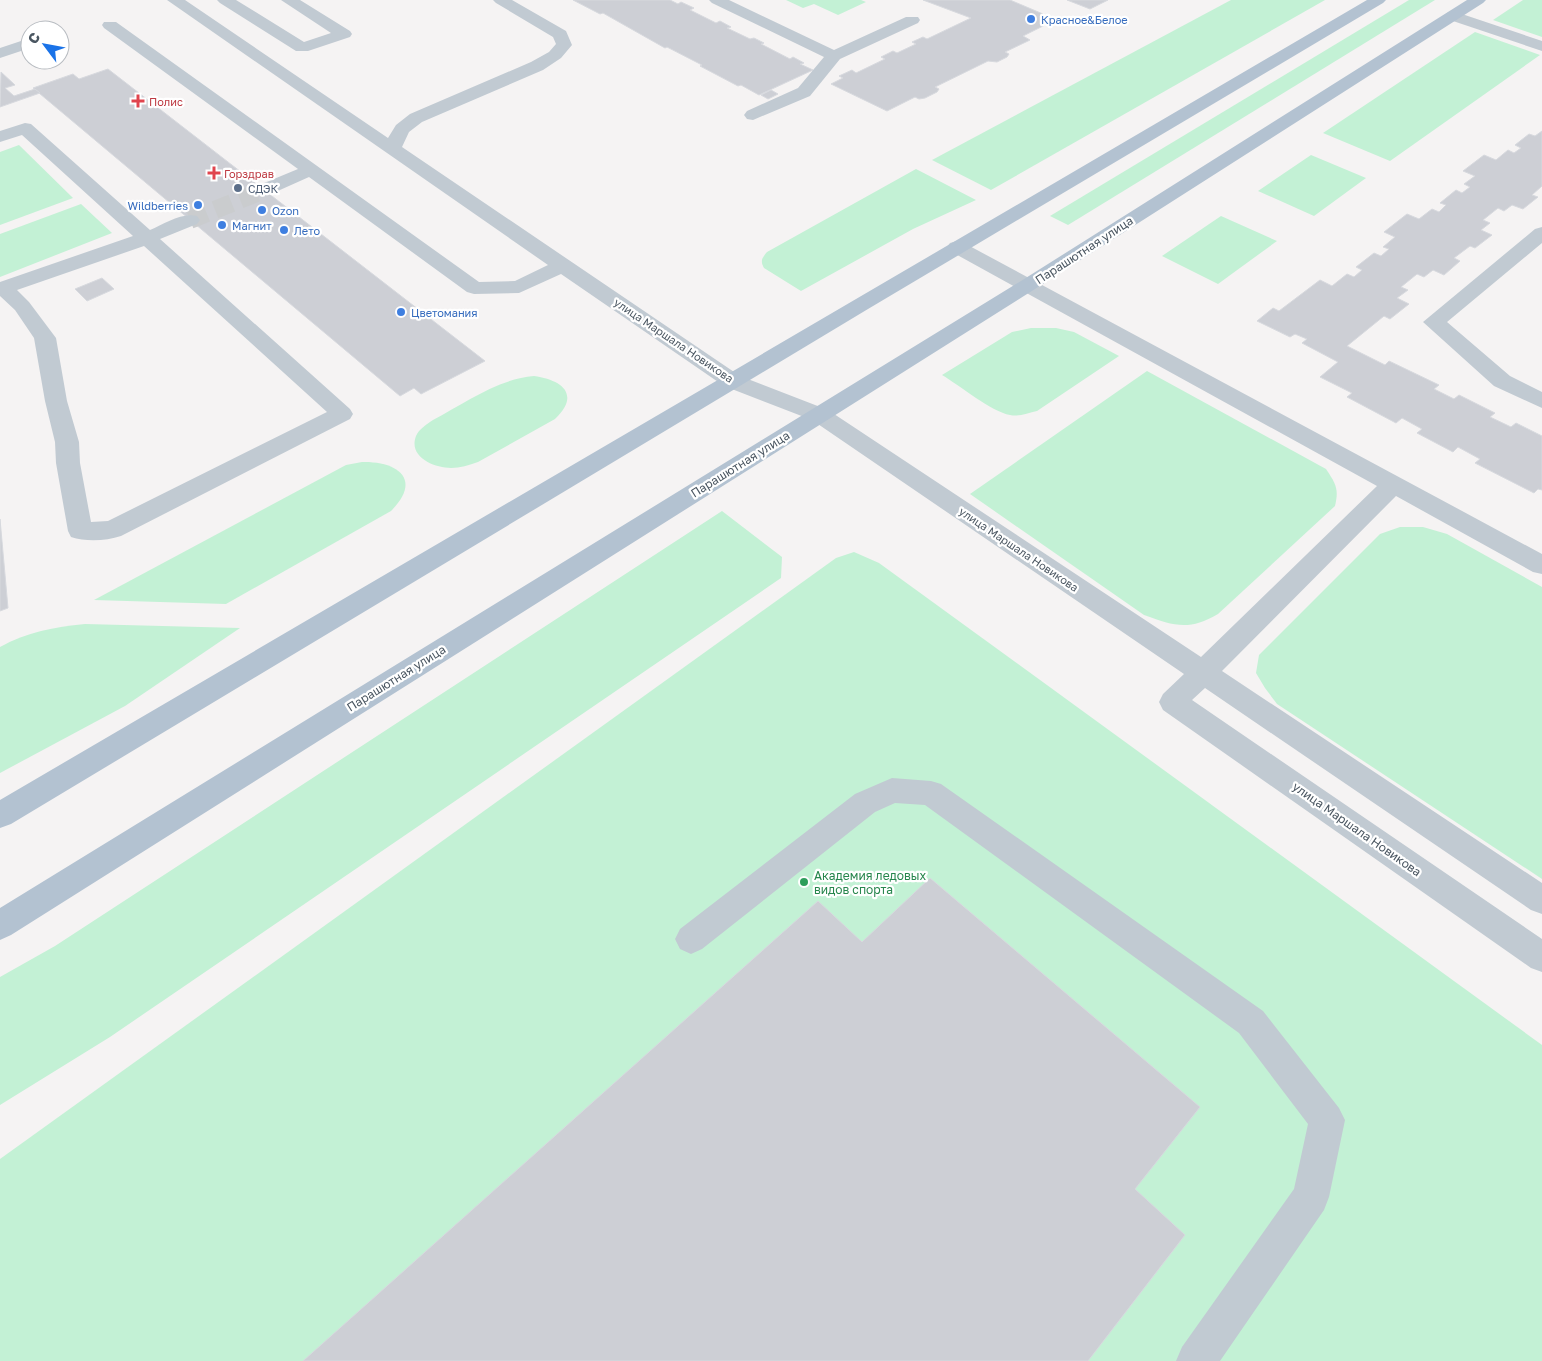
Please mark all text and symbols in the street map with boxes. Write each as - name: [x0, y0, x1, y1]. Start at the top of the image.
- marker: Красное&Белое: [1025, 13, 1037, 25]
- place label: Красное&Белое: [1041, 13, 1128, 26]
- north arrow: [20, 20, 70, 70]
- text: С: [24, 29, 43, 47]
- marker: Полис: [131, 94, 145, 108]
- place label: Полис: [149, 95, 183, 108]
- marker: Горздрав: [208, 167, 220, 179]
- place label: Горздрав: [224, 167, 274, 180]
- marker: СДЭК: [232, 182, 244, 194]
- place label: СДЭК: [248, 182, 279, 195]
- place label: Wildberries: [127, 199, 188, 212]
- marker: Wildberries: [192, 199, 204, 211]
- marker: Ozon: [256, 204, 268, 216]
- place label: Ozon: [272, 204, 299, 217]
- street label: Парашютная улица: [1032, 213, 1136, 287]
- marker: Магнит: [216, 219, 228, 231]
- place label: Магнит: [232, 219, 272, 232]
- marker: Лето: [278, 224, 290, 236]
- place label: Лето: [294, 224, 320, 237]
- street label: улица Маршала Новикова: [612, 295, 736, 385]
- marker: Цветомания: [395, 306, 407, 318]
- place label: Цветомания: [411, 306, 478, 319]
- street label: Парашютная улица: [688, 427, 792, 501]
- street label: улица Маршала Новикова: [957, 504, 1081, 594]
- street label: Парашютная улица: [344, 641, 448, 715]
- street label: улица Маршала Новикова: [1290, 779, 1424, 879]
- place label: Академия ледовых видов спорта: [814, 868, 926, 897]
- marker: Академия ледовых видов спорта: [798, 876, 810, 888]

